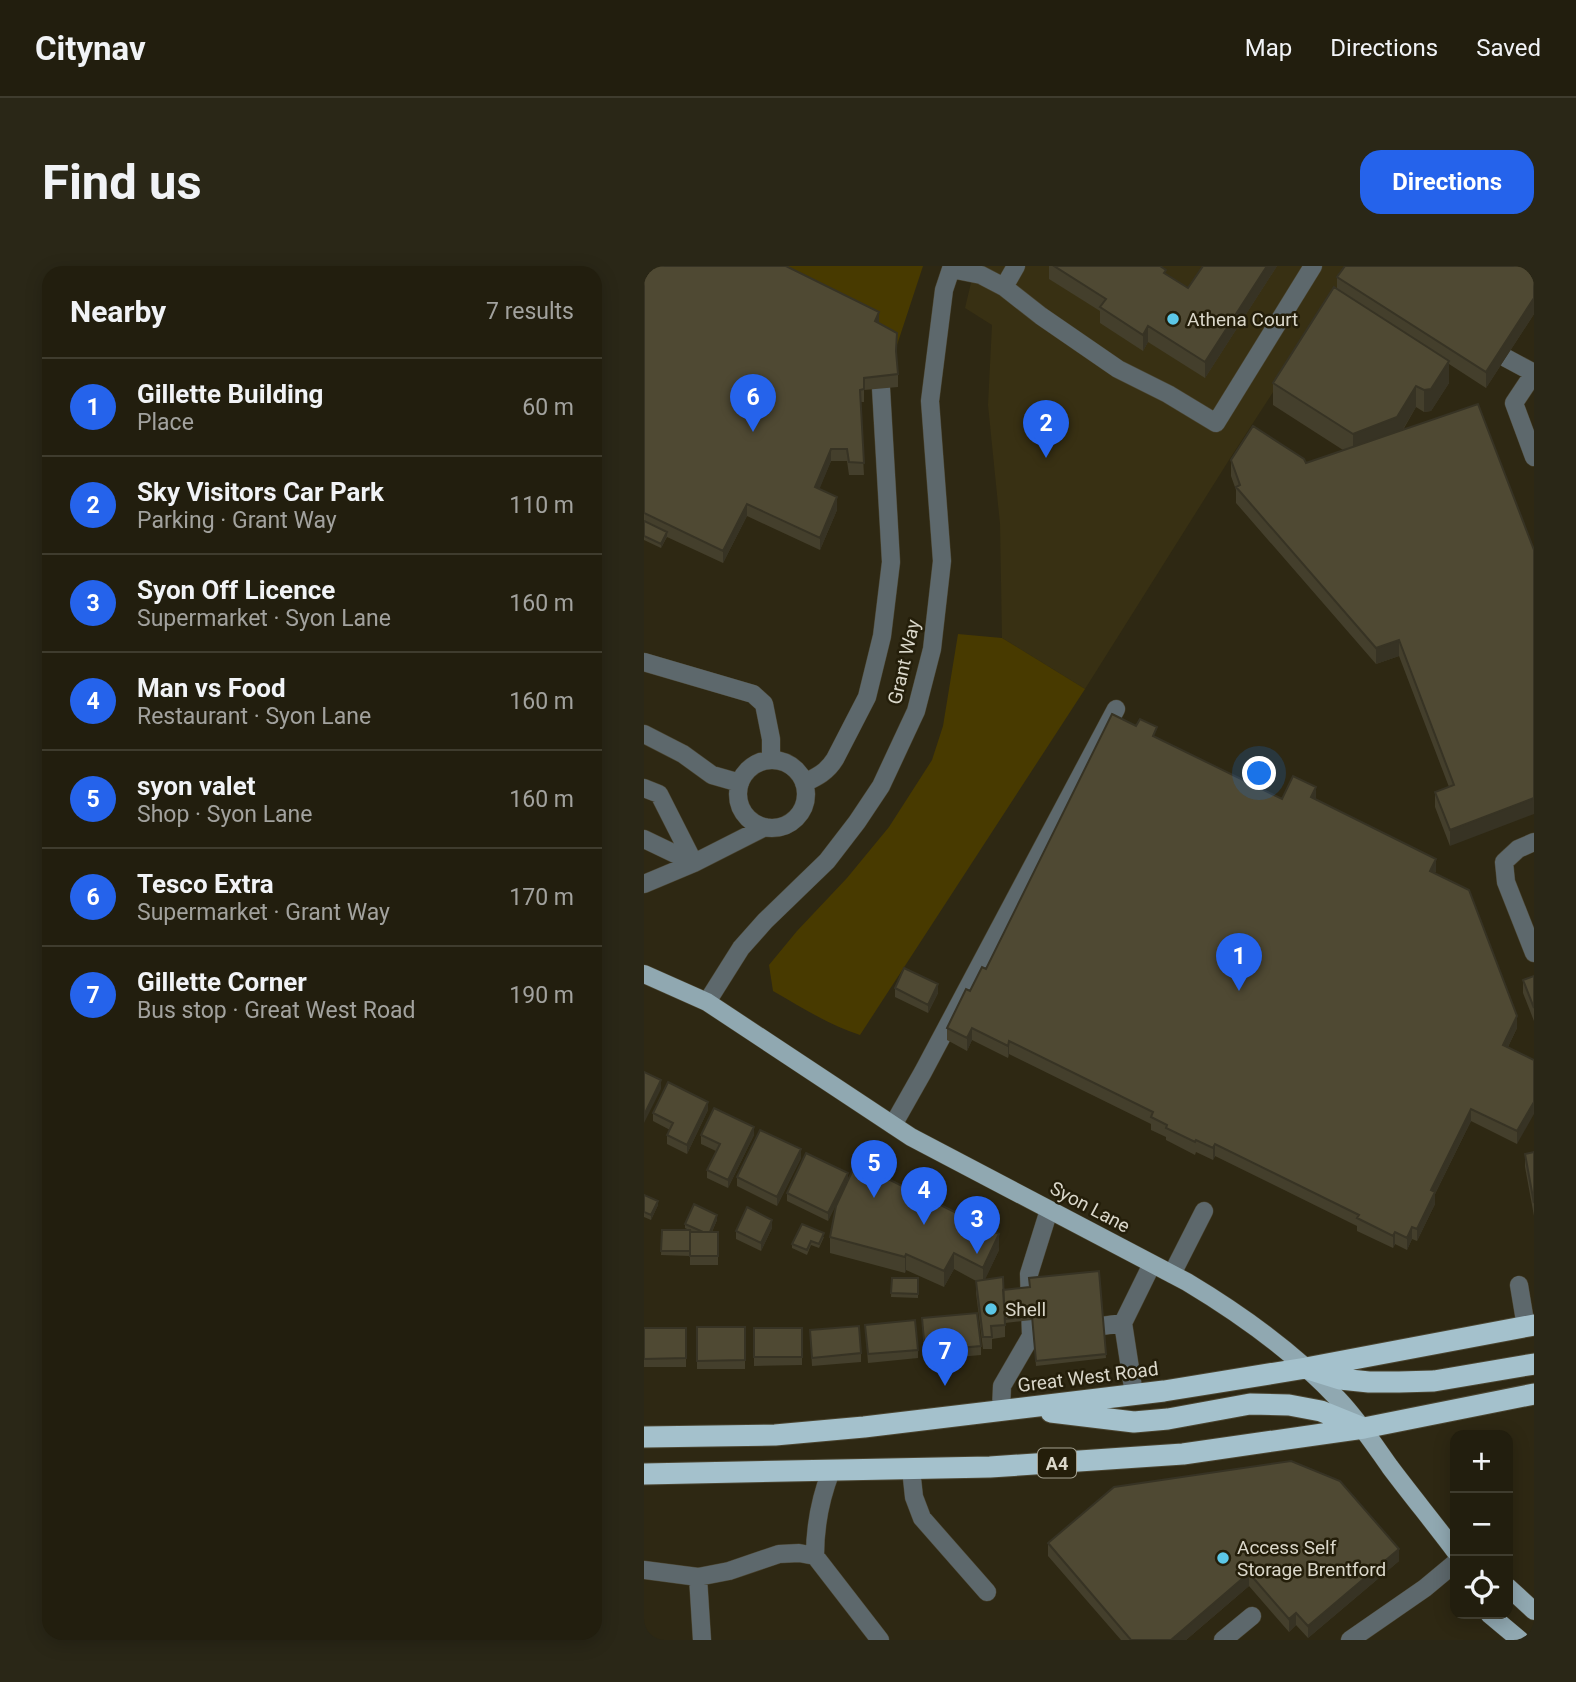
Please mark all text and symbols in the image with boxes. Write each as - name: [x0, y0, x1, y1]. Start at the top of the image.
- text: Citynav: [35, 29, 146, 68]
- text: Map: [1245, 34, 1292, 62]
- text: Directions: [1330, 34, 1438, 62]
- text: Saved: [1476, 34, 1541, 62]
- button: Directions: [1360, 150, 1534, 214]
- text: Find us: [42, 154, 202, 211]
- text: Nearby: [70, 294, 166, 329]
- text: 7 results: [486, 298, 574, 325]
- place label: Athena Court: [1187, 308, 1298, 331]
- marker: Athena Court: [1165, 311, 1181, 327]
- pin: 6: [730, 374, 776, 432]
- text: Gillette Building: [137, 379, 323, 409]
- text: 1: [86, 394, 100, 421]
- text: 60 m: [522, 394, 574, 421]
- pin: 2: [1023, 400, 1069, 458]
- text: Place: [137, 409, 194, 436]
- text: Sky Visitors Car Park: [137, 477, 384, 507]
- text: 2: [86, 492, 100, 519]
- text: 110 m: [509, 492, 574, 519]
- text: Parking · Grant Way: [137, 507, 337, 534]
- text: Syon Off Licence: [137, 575, 335, 605]
- text: 3: [86, 590, 100, 617]
- text: 160 m: [509, 590, 574, 617]
- text: Supermarket · Syon Lane: [137, 605, 391, 632]
- street label: Grant Way: [883, 617, 925, 707]
- text: Man vs Food: [137, 673, 286, 703]
- text: 4: [86, 688, 100, 715]
- text: 160 m: [509, 688, 574, 715]
- text: Restaurant · Syon Lane: [137, 703, 371, 730]
- your location: [1242, 756, 1276, 790]
- text: syon valet: [137, 771, 256, 801]
- text: 5: [86, 786, 100, 813]
- text: 160 m: [509, 786, 574, 813]
- text: Shop · Syon Lane: [137, 801, 312, 828]
- text: Tesco Extra: [137, 869, 274, 899]
- text: 6: [86, 884, 100, 911]
- text: 170 m: [509, 884, 574, 911]
- text: Supermarket · Grant Way: [137, 899, 390, 926]
- pin: 1: [1216, 933, 1262, 991]
- text: Gillette Corner: [137, 967, 307, 997]
- text: 7: [86, 982, 100, 1009]
- text: 190 m: [509, 982, 574, 1009]
- text: Bus stop · Great West Road: [137, 997, 416, 1024]
- pin: 5: [851, 1140, 897, 1198]
- pin: 4: [901, 1167, 947, 1225]
- street label: Syon Lane: [1046, 1176, 1134, 1238]
- pin: 3: [954, 1196, 1000, 1254]
- place label: Shell: [1005, 1298, 1046, 1321]
- marker: Shell: [983, 1301, 999, 1317]
- pin: 7: [922, 1328, 968, 1386]
- street label: Great West Road: [1016, 1357, 1160, 1397]
- map controls: [1450, 1430, 1513, 1619]
- button: +: [1450, 1430, 1513, 1493]
- road number: A4: [1038, 1448, 1076, 1478]
- button: −: [1450, 1493, 1513, 1556]
- place label: Access Self Storage Brentford: [1237, 1536, 1386, 1581]
- marker: Access Self Storage Brentford: [1215, 1550, 1231, 1566]
- button: locate: [1450, 1556, 1513, 1619]

